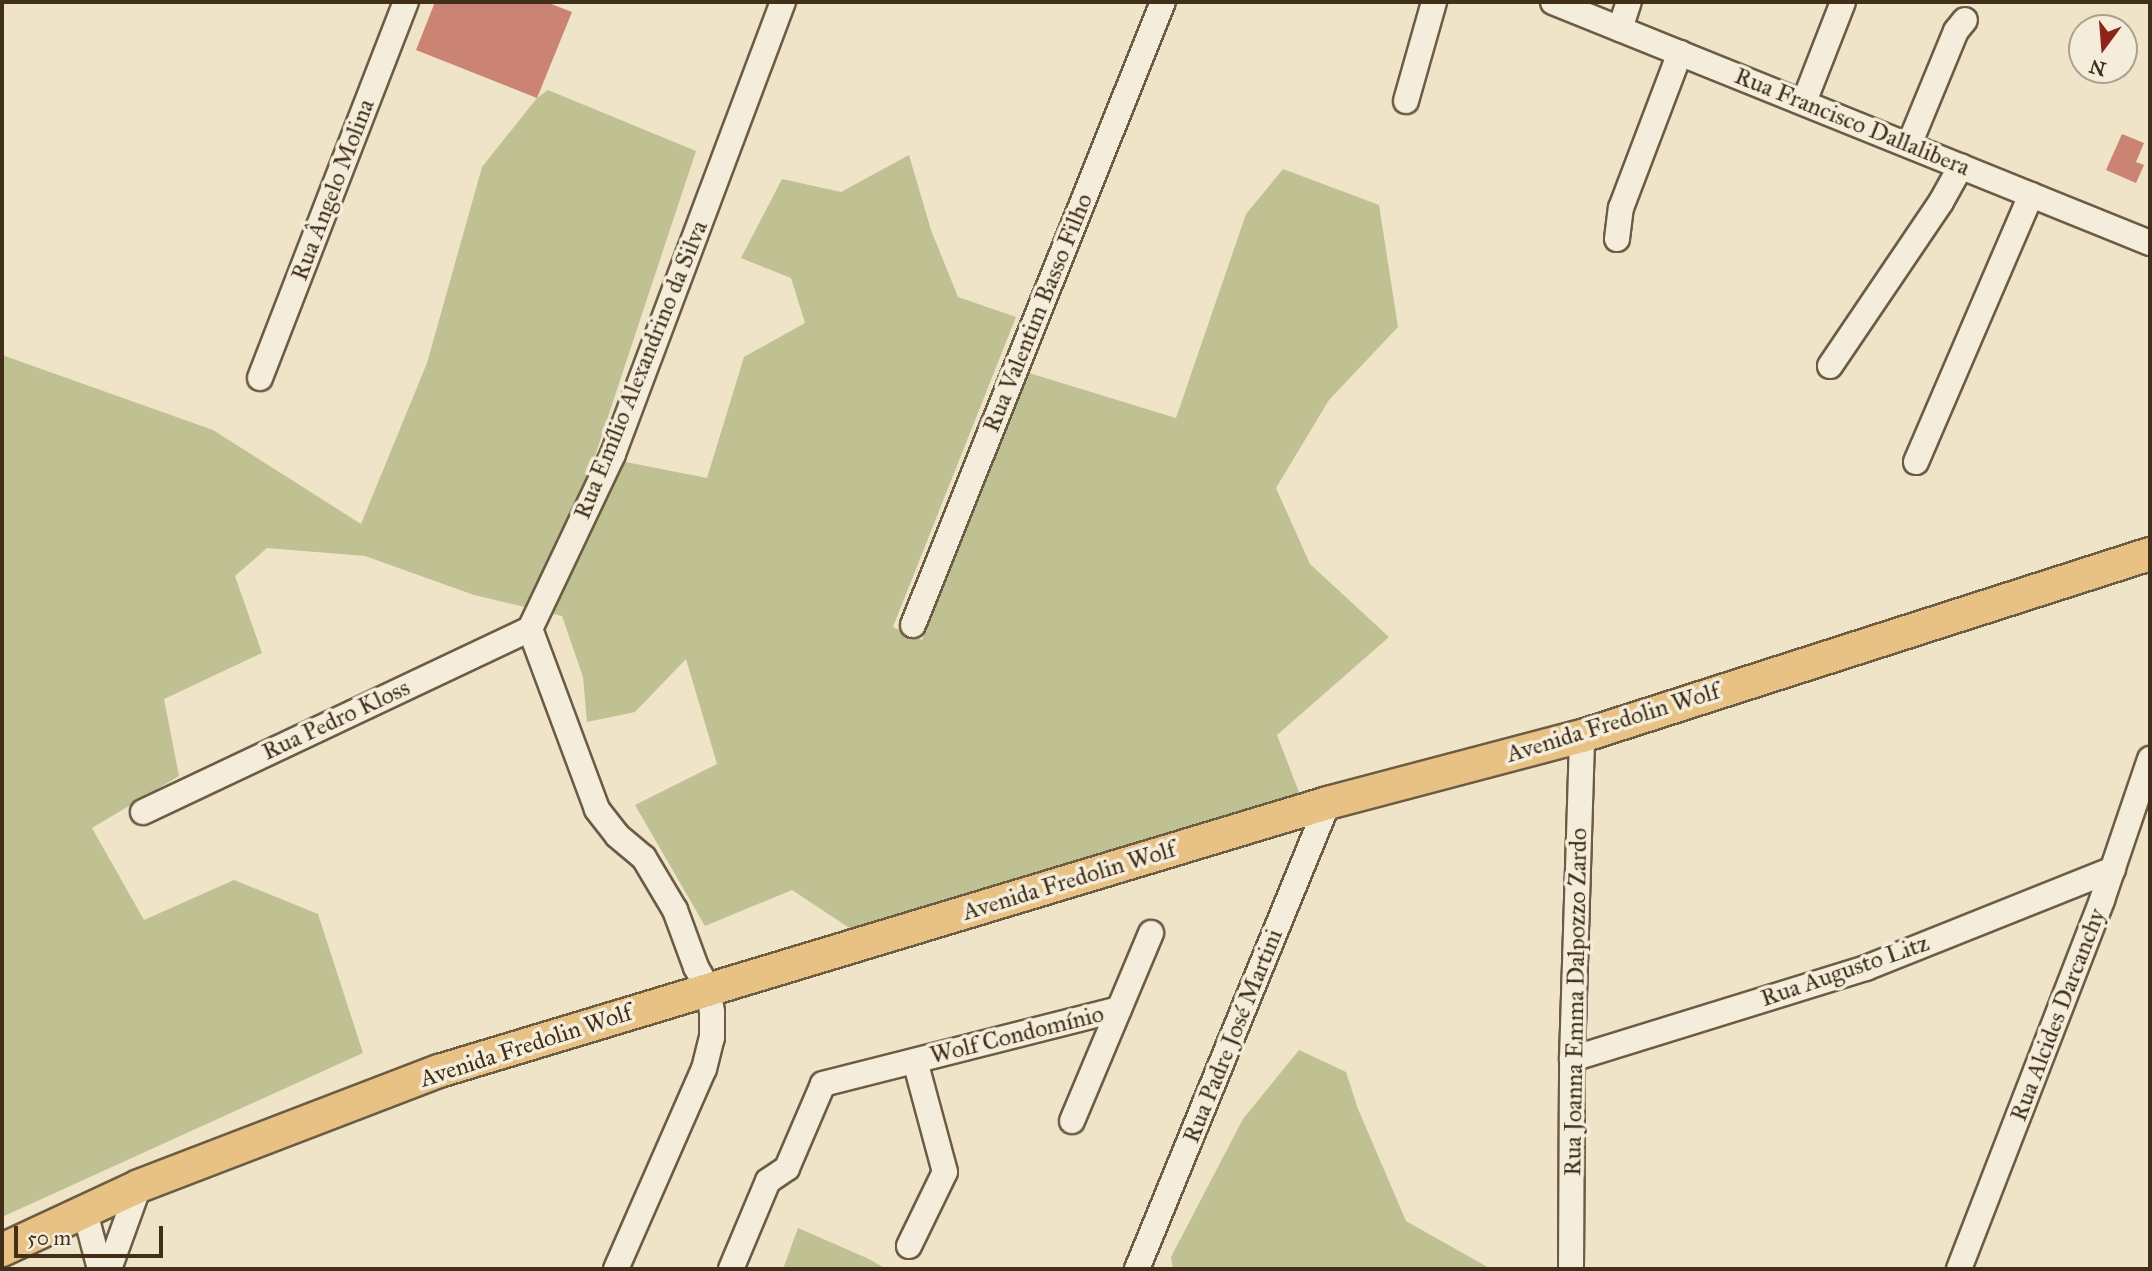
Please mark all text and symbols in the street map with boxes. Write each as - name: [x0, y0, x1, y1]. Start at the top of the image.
- north arrow: [2068, 14, 2138, 84]
- text: N: [2087, 54, 2109, 81]
- street label: Rua Francisco Dallalibera: [1730, 62, 1974, 182]
- street label: Rua Ângelo Molina: [285, 95, 381, 285]
- street label: Rua Valentim Basso Filho: [977, 190, 1099, 436]
- street label: Rua Emílio Alexandrino da Silva: [568, 217, 714, 523]
- street label: Rua Pedro Kloss: [258, 673, 414, 767]
- street label: Avenida Fredolin Wolf: [1503, 677, 1723, 769]
- street label: Rua Joanna Emma Dalpozzo Zardo: [1559, 828, 1593, 1176]
- street label: Avenida Fredolin Wolf: [959, 835, 1179, 927]
- street label: Rua Alcides Darcanchy: [2004, 905, 2112, 1125]
- street label: Rua Padre José Martini: [1177, 925, 1289, 1147]
- street label: Rua Augusto Litz: [1757, 929, 1933, 1013]
- street label: Avenida Fredolin Wolf: [416, 998, 636, 1094]
- street label: Wolf Condomínio: [927, 999, 1107, 1071]
- scale bar: [18, 1212, 166, 1256]
- text: 50 m: [27, 1225, 71, 1251]

